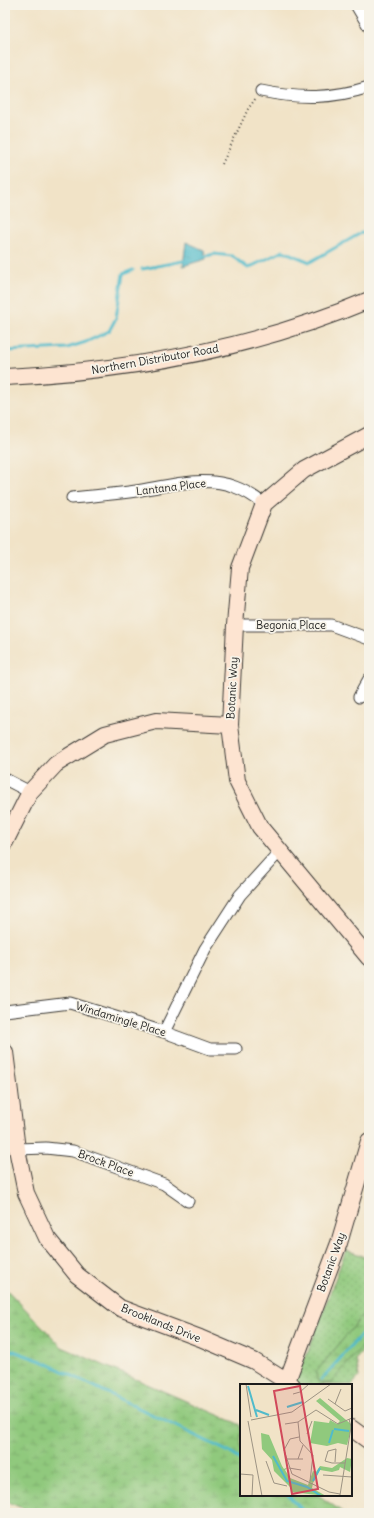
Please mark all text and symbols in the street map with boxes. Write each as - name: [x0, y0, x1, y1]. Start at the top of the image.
- street label: Northern Distributor Road: [90, 341, 220, 377]
- street label: Lantana Place: [135, 476, 207, 498]
- street label: Begonia Place: [256, 618, 326, 632]
- street label: Botanic Way: [223, 656, 241, 720]
- street label: Windamingle Place: [74, 999, 168, 1039]
- street label: Brock Place: [76, 1146, 136, 1180]
- street label: Botanic Way: [314, 1230, 348, 1294]
- street label: Brooklands Drive: [119, 1301, 203, 1345]
- inset map: [240, 1384, 352, 1496]

